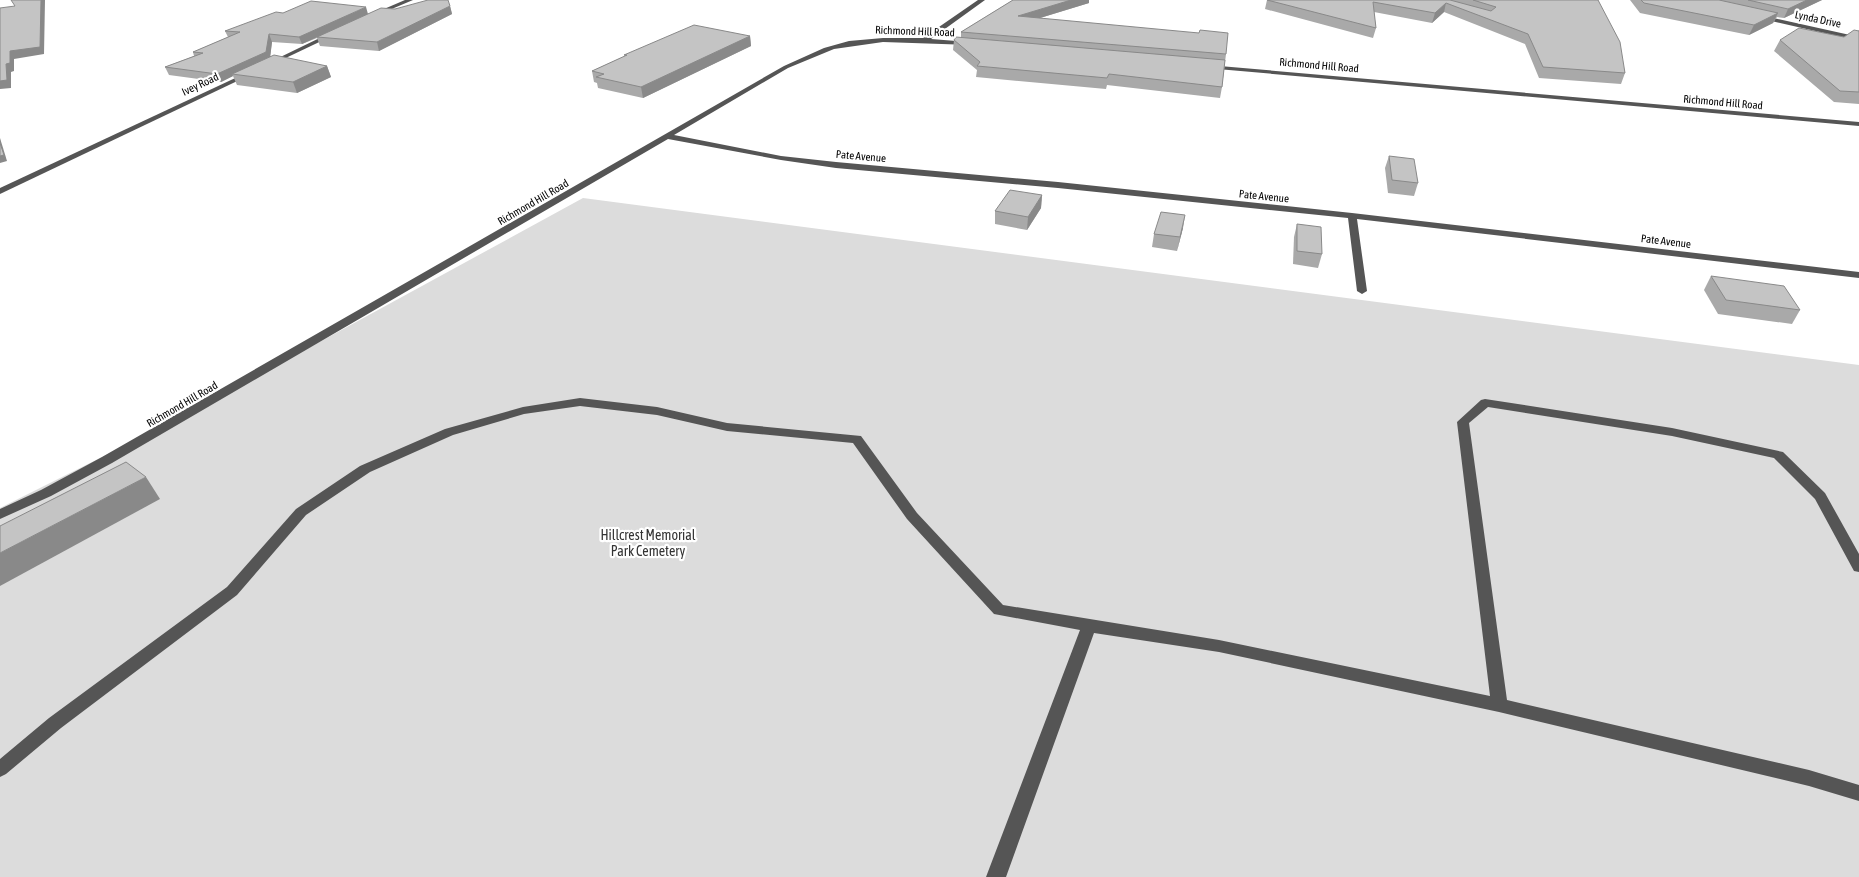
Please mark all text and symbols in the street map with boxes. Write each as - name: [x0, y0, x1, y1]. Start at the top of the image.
- street label: Lynda Drive: [1794, 8, 1842, 30]
- street label: Richmond Hill Road: [875, 24, 955, 38]
- street label: Richmond Hill Road: [1279, 56, 1359, 74]
- street label: Ivey Road: [180, 70, 220, 98]
- street label: Richmond Hill Road: [1683, 93, 1763, 111]
- street label: Pate Avenue: [835, 148, 887, 164]
- street label: Richmond Hill Road: [495, 177, 571, 227]
- street label: Pate Avenue: [1238, 187, 1290, 205]
- street label: Pate Avenue: [1640, 232, 1692, 250]
- street label: Richmond Hill Road: [144, 379, 220, 429]
- park label: Hillcrest Memorial Park Cemetery: [600, 527, 696, 559]

